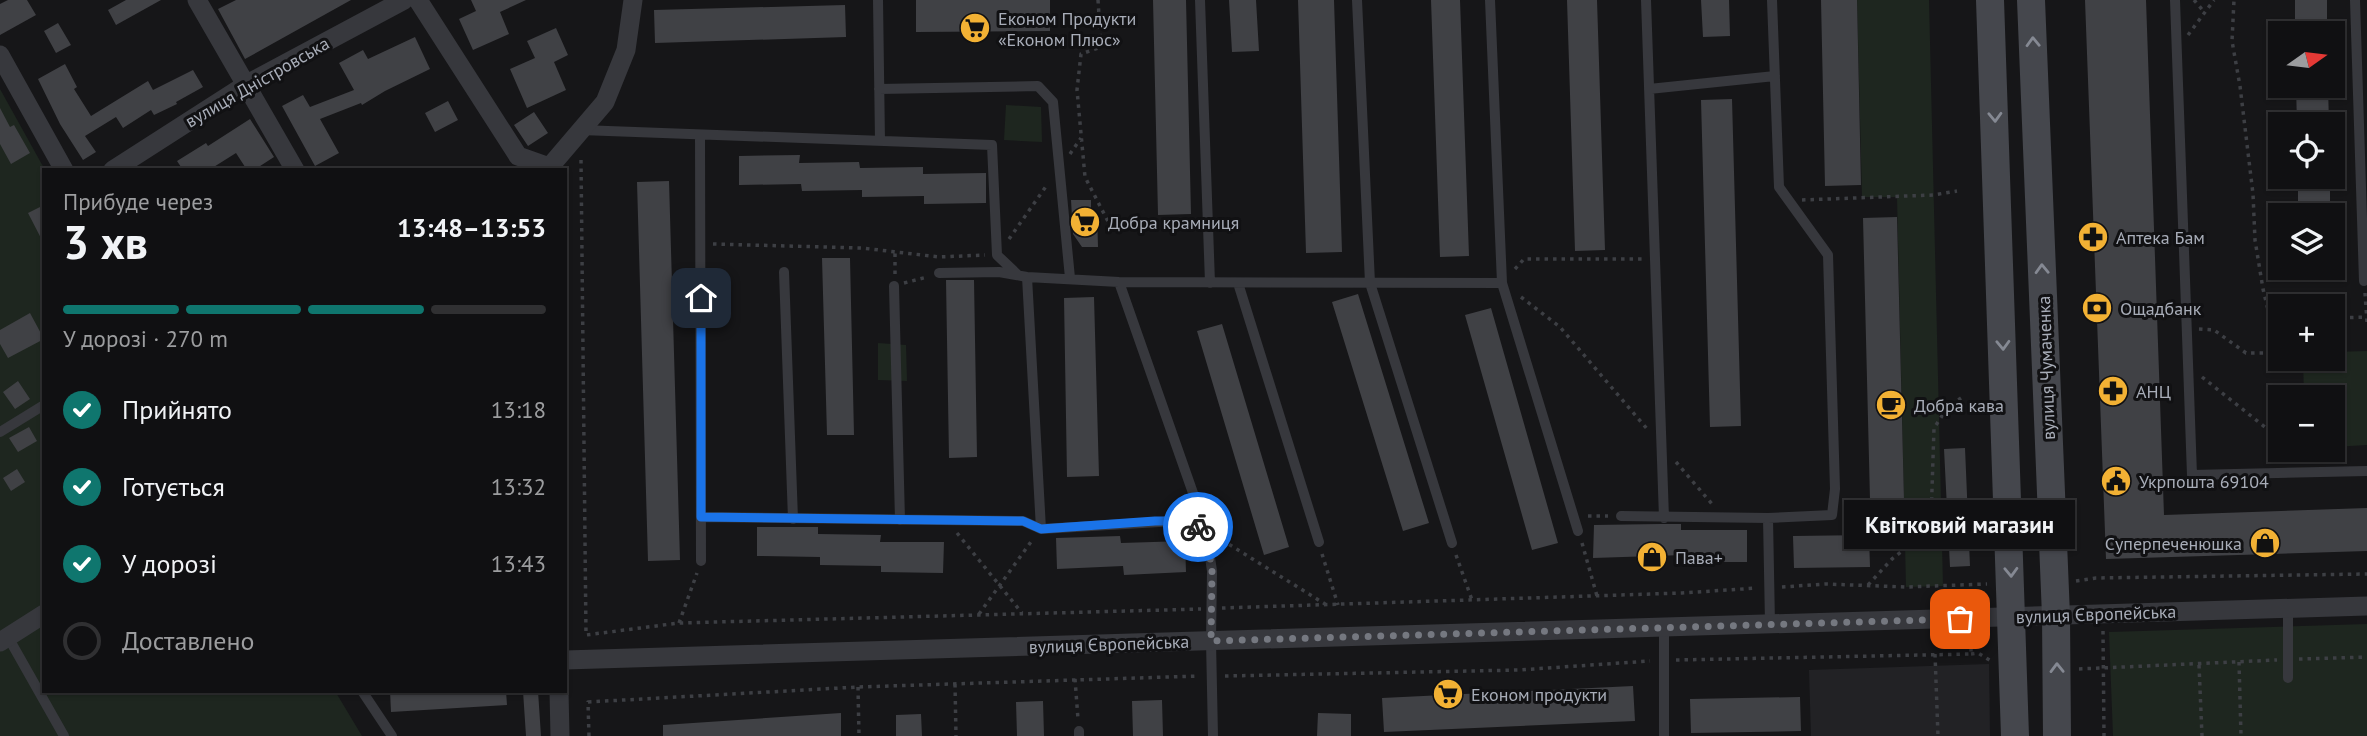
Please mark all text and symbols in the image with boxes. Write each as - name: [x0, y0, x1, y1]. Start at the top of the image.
- place label: Економ Продукти «Економ Плюс»: [998, 7, 1136, 51]
- supermarket icon: Економ Продукти «Економ Плюс»: [958, 11, 992, 45]
- north arrow: [2268, 21, 2345, 98]
- map controls: [2268, 21, 2345, 462]
- street label: вулиця Дністровська: [181, 31, 333, 133]
- one-way arrow: [2026, 36, 2041, 47]
- one-way arrow: [1987, 112, 2002, 123]
- button: locate: [2268, 112, 2345, 189]
- text: Прибуде через: [63, 187, 213, 216]
- button: layers: [2268, 203, 2345, 280]
- supermarket icon: Добра крамниця: [1068, 205, 1102, 239]
- text: 13:48–13:53: [397, 211, 546, 244]
- place label: Добра крамниця: [1108, 211, 1239, 234]
- text: 3 хв: [63, 212, 148, 272]
- pharmacy icon: Аптека Бам: [2076, 220, 2110, 254]
- place label: Аптека Бам: [2116, 226, 2205, 249]
- one-way arrow: [2035, 263, 2050, 274]
- pin: [671, 268, 731, 328]
- icon: home: [682, 279, 720, 317]
- bank icon: Ощадбанк: [2080, 291, 2114, 325]
- button: +: [2268, 294, 2345, 371]
- street label: вулиця Чумаченка: [2032, 296, 2060, 440]
- place label: Ощадбанк: [2120, 297, 2202, 320]
- text: У дорозі · 270 m: [63, 324, 228, 353]
- one-way arrow: [1995, 339, 2010, 350]
- pharmacy icon: АНЦ: [2096, 374, 2130, 408]
- place label: АНЦ: [2136, 380, 2171, 403]
- button: −: [2268, 385, 2345, 462]
- cafe icon: Добра кава: [1874, 388, 1908, 422]
- icon: check: [63, 391, 101, 429]
- text: Прийнято: [122, 393, 232, 426]
- place label: Добра кава: [1914, 394, 2004, 417]
- text: 13:18: [491, 395, 546, 424]
- public building icon: Укрпошта 69104: [2099, 464, 2133, 498]
- icon: check: [63, 468, 101, 506]
- text: Готується: [122, 470, 225, 503]
- place label: Укрпошта 69104: [2139, 470, 2269, 493]
- text: 13:32: [491, 472, 546, 501]
- courier: [1163, 492, 1233, 562]
- callout: Квітковий магазин: [1844, 500, 2076, 549]
- icon: bike: [1179, 508, 1217, 546]
- text: Квітковий магазин: [1865, 510, 2054, 539]
- shop icon: Суперпеченюшка: [2248, 526, 2282, 560]
- place label: Суперпеченюшка: [2105, 532, 2242, 555]
- shop icon: Пава+: [1635, 540, 1669, 574]
- icon: check: [63, 545, 101, 583]
- place label: Пава+: [1675, 546, 1723, 569]
- text: У дорозі: [122, 547, 217, 580]
- text: 13:43: [491, 549, 546, 578]
- one-way arrow: [2003, 567, 2019, 578]
- pin: [1930, 589, 1990, 649]
- icon: bag: [1941, 600, 1979, 638]
- street label: вулиця Європейська: [2015, 600, 2177, 628]
- text: Доставлено: [122, 624, 255, 657]
- street label: вулиця Європейська: [1028, 630, 1190, 658]
- one-way arrow: [2049, 662, 2064, 673]
- supermarket icon: Економ продукти: [1431, 677, 1465, 711]
- place label: Економ продукти: [1471, 683, 1607, 706]

